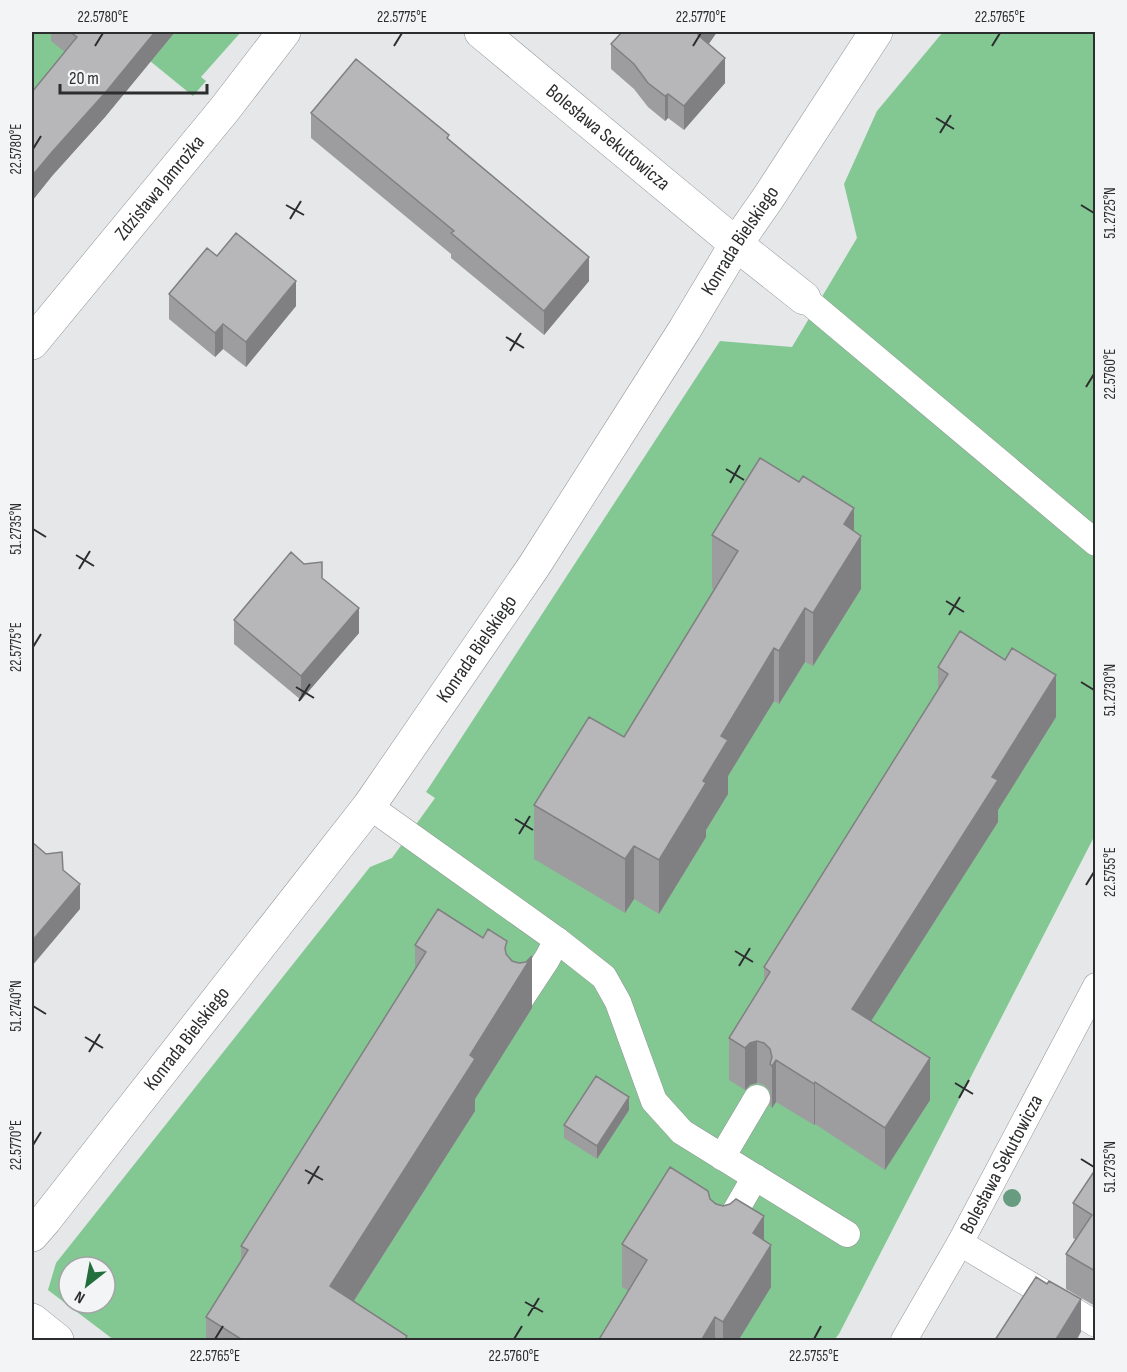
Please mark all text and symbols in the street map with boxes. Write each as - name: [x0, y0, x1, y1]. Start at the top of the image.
- text: 22.5780°E: [78, 8, 128, 27]
- text: 22.5775°E: [377, 8, 427, 27]
- text: 22.5770°E: [676, 8, 726, 27]
- text: 22.5765°E: [975, 8, 1025, 27]
- scale bar: [60, 57, 207, 95]
- text: 20 m: [69, 68, 99, 89]
- street label: Bolesława Sekutowicza: [541, 79, 675, 196]
- text: 22.5780°E: [7, 124, 26, 174]
- street label: Zdzisława Jamrożka: [110, 131, 210, 245]
- street label: Konrada Bielskiego: [696, 182, 784, 300]
- text: 51.2725°N: [1101, 187, 1120, 239]
- text: 22.5760°E: [1101, 349, 1120, 400]
- text: 51.2735°N: [7, 503, 26, 555]
- street label: Konrada Bielskiego: [432, 591, 522, 707]
- text: 22.5775°E: [7, 622, 26, 672]
- text: 51.2730°N: [1101, 664, 1120, 716]
- text: 22.5755°E: [1101, 847, 1120, 897]
- text: 51.2740°N: [7, 980, 26, 1032]
- street label: Konrada Bielskiego: [139, 982, 235, 1095]
- street label: Bolesława Sekutowicza: [955, 1091, 1048, 1238]
- text: 22.5770°E: [7, 1120, 26, 1170]
- text: 51.2735°N: [1101, 1141, 1120, 1193]
- north arrow: [57, 1255, 117, 1315]
- text: N: [71, 1286, 89, 1307]
- text: 22.5765°E: [190, 1347, 240, 1366]
- text: 22.5760°E: [489, 1347, 540, 1366]
- text: 22.5755°E: [789, 1347, 839, 1366]

